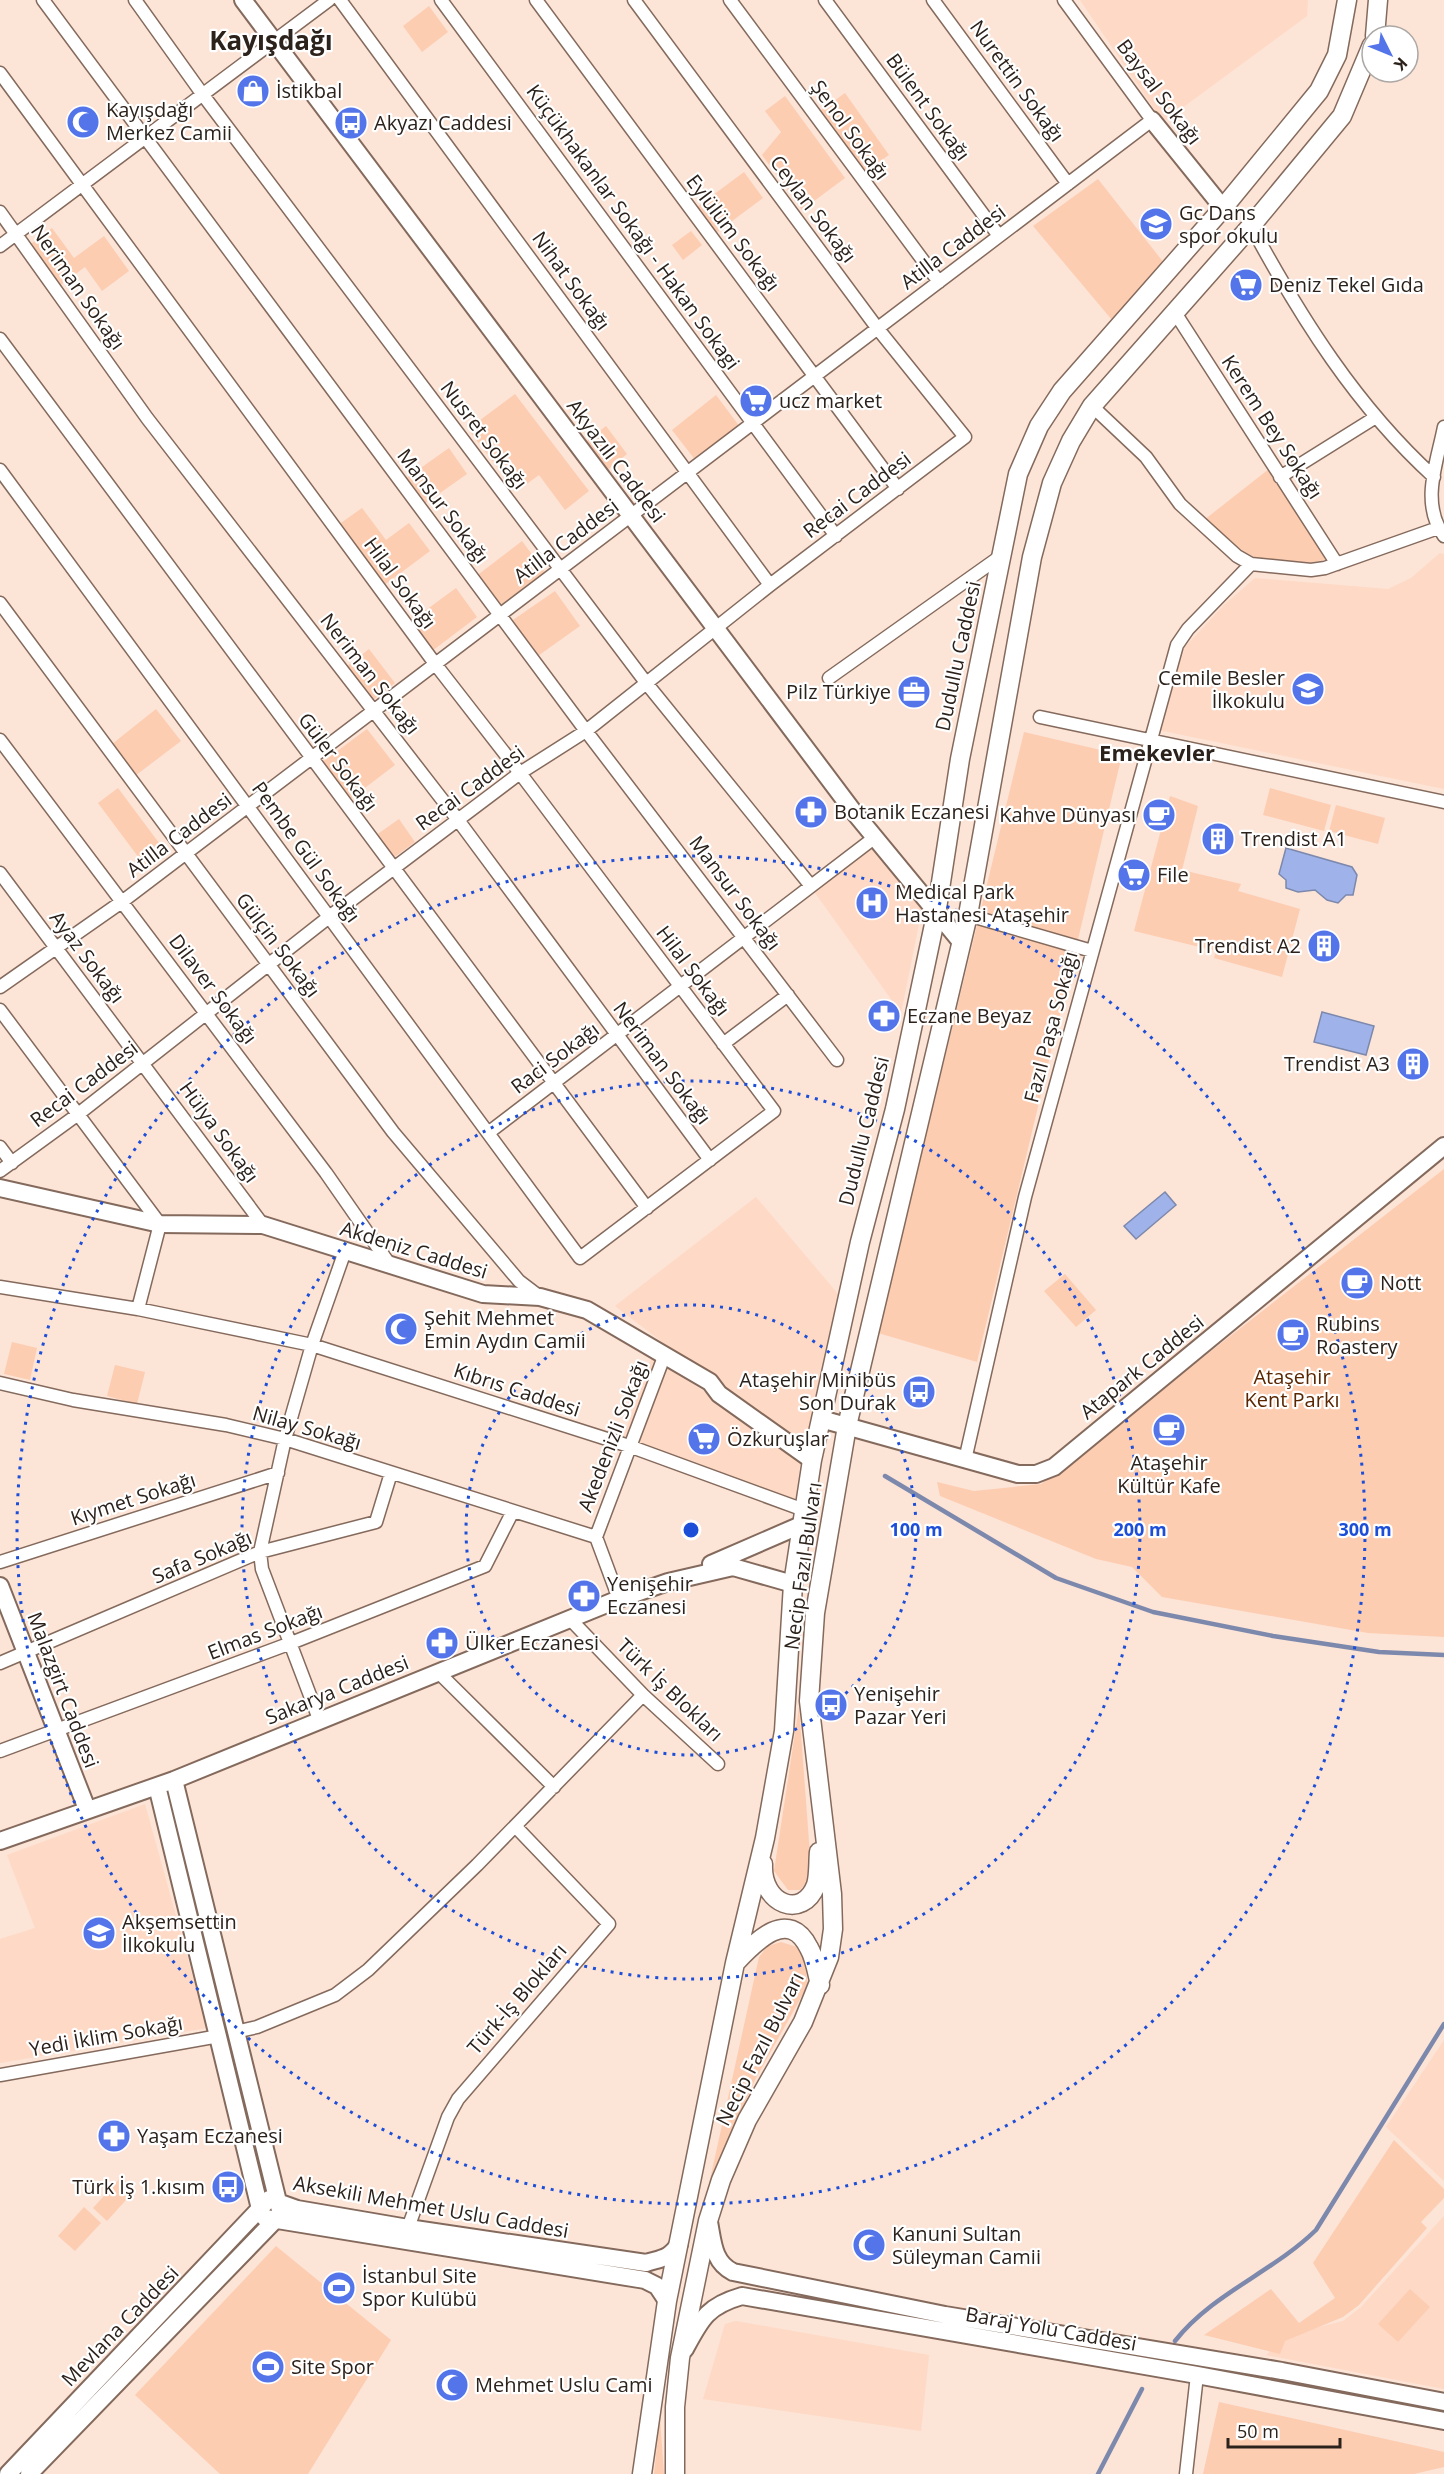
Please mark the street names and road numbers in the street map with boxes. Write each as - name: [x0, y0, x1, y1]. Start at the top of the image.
- street label: Nurettin Sokağı: [964, 15, 1071, 147]
- street label: Baysal Sokağı: [1111, 33, 1208, 150]
- street label: Bülent Sokağı: [880, 48, 977, 166]
- street label: Şenol Sokağı: [805, 74, 896, 185]
- street label: Küçükhakanlar Sokağı - Hakan Sokagi: [521, 79, 746, 375]
- street label: Ceylan Sokağı: [764, 149, 863, 268]
- street label: Eylülüm Sokağı: [680, 169, 786, 297]
- street label: Atilla Caddesi: [895, 198, 1011, 295]
- street label: Neriman Sokağı: [25, 219, 132, 355]
- street label: Nihat Sokağı: [526, 226, 617, 336]
- street label: Kerem Bey Sokağı: [1216, 350, 1329, 504]
- street label: Nusret Sokağı: [435, 375, 534, 494]
- street label: Akyazılı Caddesi: [561, 393, 672, 528]
- street label: Mansur Sokağı: [391, 443, 495, 569]
- street label: Recai Caddesi: [797, 445, 916, 544]
- street label: Atilla Caddesi: [508, 492, 624, 589]
- street label: Hilal Sokağı: [358, 532, 443, 634]
- street label: Dudullu Caddesi: [928, 578, 987, 733]
- street label: Neriman Sokağı: [314, 607, 426, 740]
- street label: Güler Sokağı: [292, 707, 384, 817]
- street label: Recai Caddesi: [410, 739, 530, 836]
- street label: Pembe Gül Sokağı: [246, 776, 367, 928]
- street label: Atilla Caddesi: [121, 786, 237, 883]
- street label: Mansur Sokağı: [683, 830, 787, 956]
- street label: Gülçin Sokağı: [230, 887, 327, 1003]
- street label: Ayaz Sokağı: [44, 905, 131, 1008]
- street label: Hilal Sokağı: [651, 920, 736, 1021]
- street label: Dilaver Sokağı: [163, 928, 264, 1049]
- street label: Fazıl Paşa Sokağı: [1017, 948, 1084, 1106]
- street label: Neriman Sokağı: [607, 996, 717, 1130]
- street label: Raci Sokağı: [505, 1016, 604, 1100]
- street label: Recai Caddesi: [24, 1034, 143, 1133]
- street label: Dudullu Caddesi: [832, 1053, 895, 1208]
- street label: Hülya Sokağı: [174, 1076, 265, 1188]
- street label: Akdeniz Caddesi: [337, 1214, 491, 1285]
- street label: Atapark Caddesi: [1074, 1308, 1209, 1425]
- street label: Kıbrıs Caddesi: [450, 1356, 584, 1423]
- street label: Akedenizli Sokağı: [571, 1356, 654, 1516]
- street label: Nilay Sokağı: [250, 1399, 365, 1456]
- street label: Kıymet Sokağı: [67, 1466, 199, 1531]
- street label: Necip Fazıl Bulvarı: [777, 1480, 828, 1651]
- street label: Safa Sokağı: [148, 1523, 256, 1590]
- street label: Elmas Sokağı: [203, 1597, 326, 1666]
- street label: Malazgirt Caddesi: [21, 1608, 106, 1772]
- street label: Türk İş Blokları: [612, 1632, 729, 1747]
- street label: Sakarya Caddesi: [261, 1649, 412, 1731]
- street label: Türk-İş Blokları: [461, 1938, 572, 2060]
- street label: Necip Fazıl Bulvarı: [709, 1967, 810, 2130]
- street label: Yedi İklim Sokağı: [27, 2009, 185, 2062]
- street label: Aksekili Mehmet Uslu Caddesi: [291, 2169, 571, 2244]
- street label: Mevlana Caddesi: [55, 2259, 184, 2392]
- street label: Baraj Yolu Caddesi: [963, 2300, 1139, 2357]

